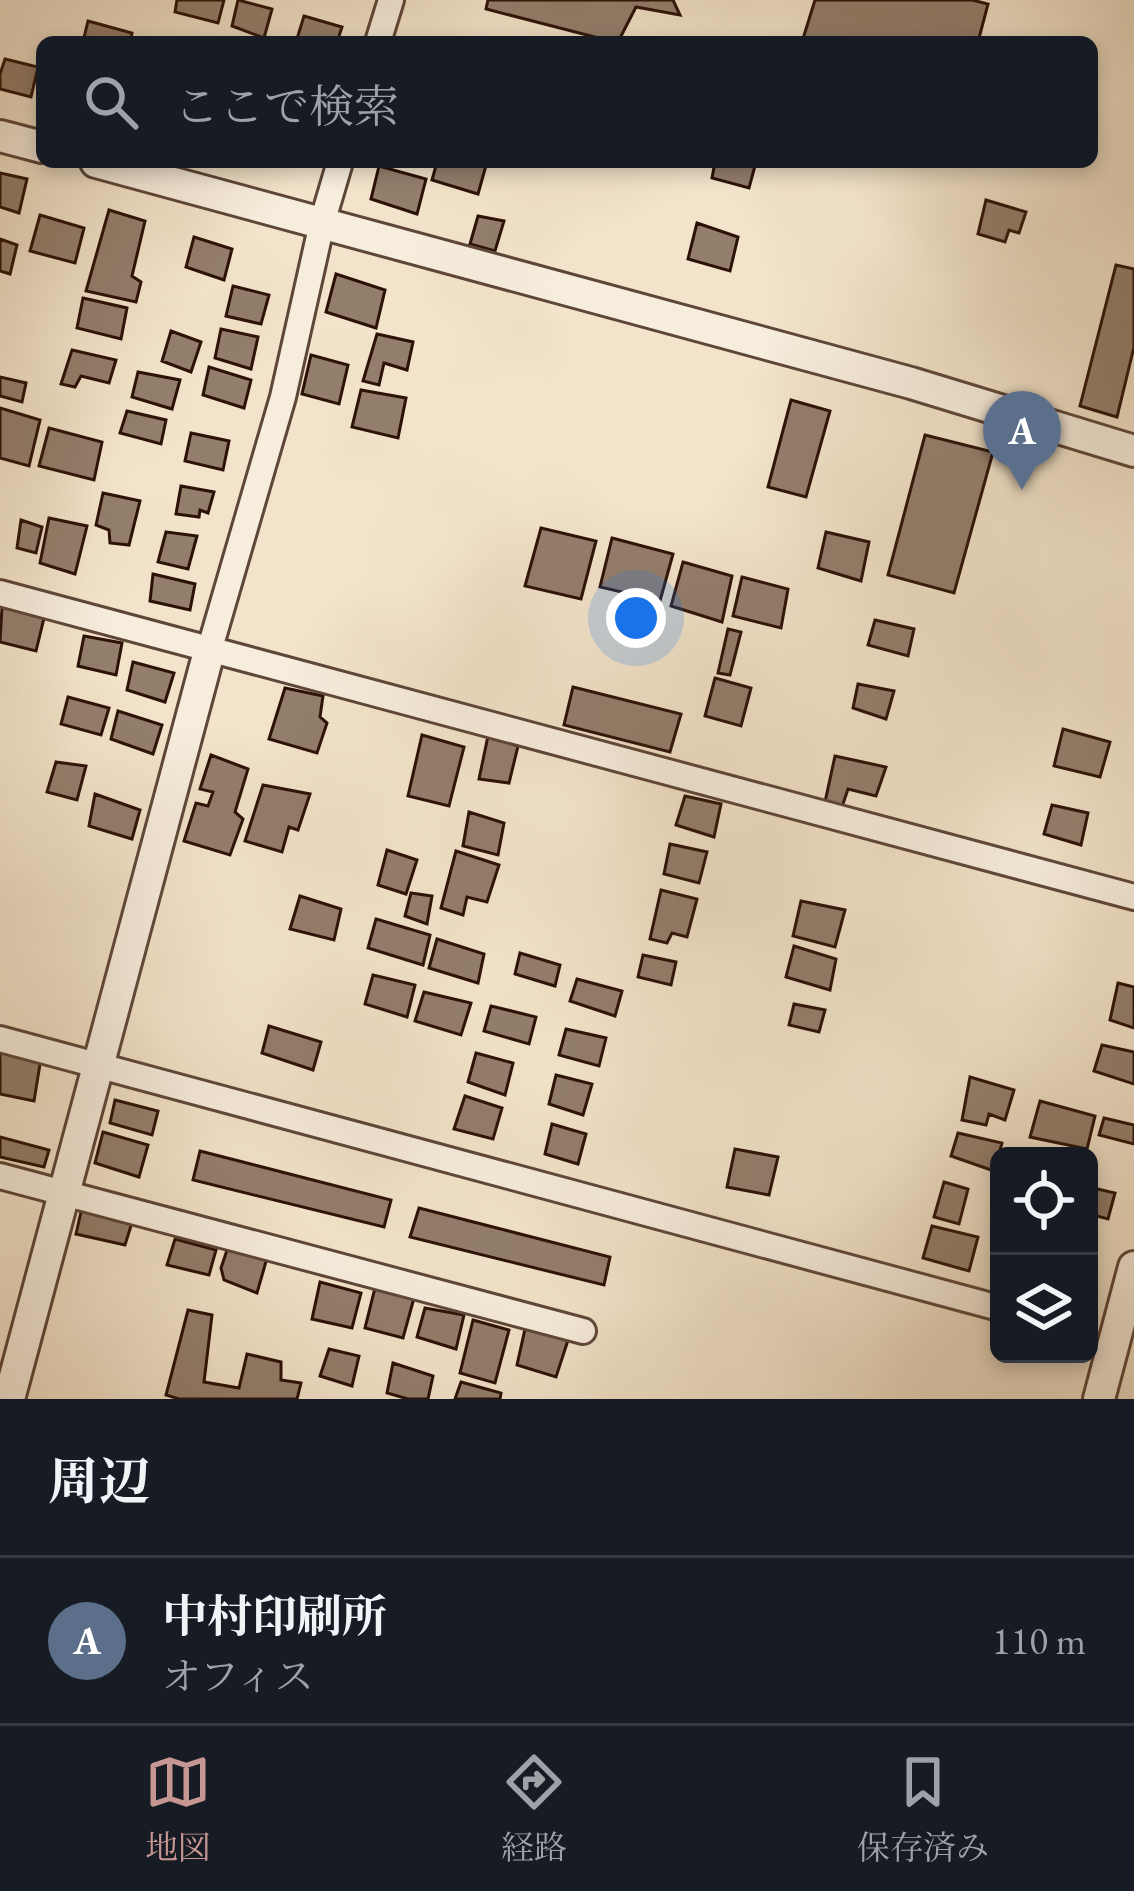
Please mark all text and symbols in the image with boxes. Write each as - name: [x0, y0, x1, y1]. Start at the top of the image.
- search box: [36, 36, 1098, 168]
- icon: search: [78, 69, 144, 135]
- text: ここで検索: [174, 77, 399, 135]
- pin: A: [983, 391, 1061, 490]
- your location: [606, 588, 666, 648]
- map controls: [990, 1147, 1098, 1363]
- button: locate: [990, 1147, 1098, 1255]
- button: layers: [990, 1255, 1098, 1363]
- text: 周辺: [48, 1448, 150, 1514]
- text: 中村印刷所: [162, 1587, 387, 1645]
- text: A: [73, 1615, 101, 1666]
- text: 110 m: [992, 1615, 1086, 1666]
- text: オフィス: [162, 1651, 314, 1702]
- tab: 地図: [145, 1749, 211, 1869]
- tab: 経路: [501, 1749, 567, 1869]
- tab: 保存済み: [857, 1749, 989, 1869]

